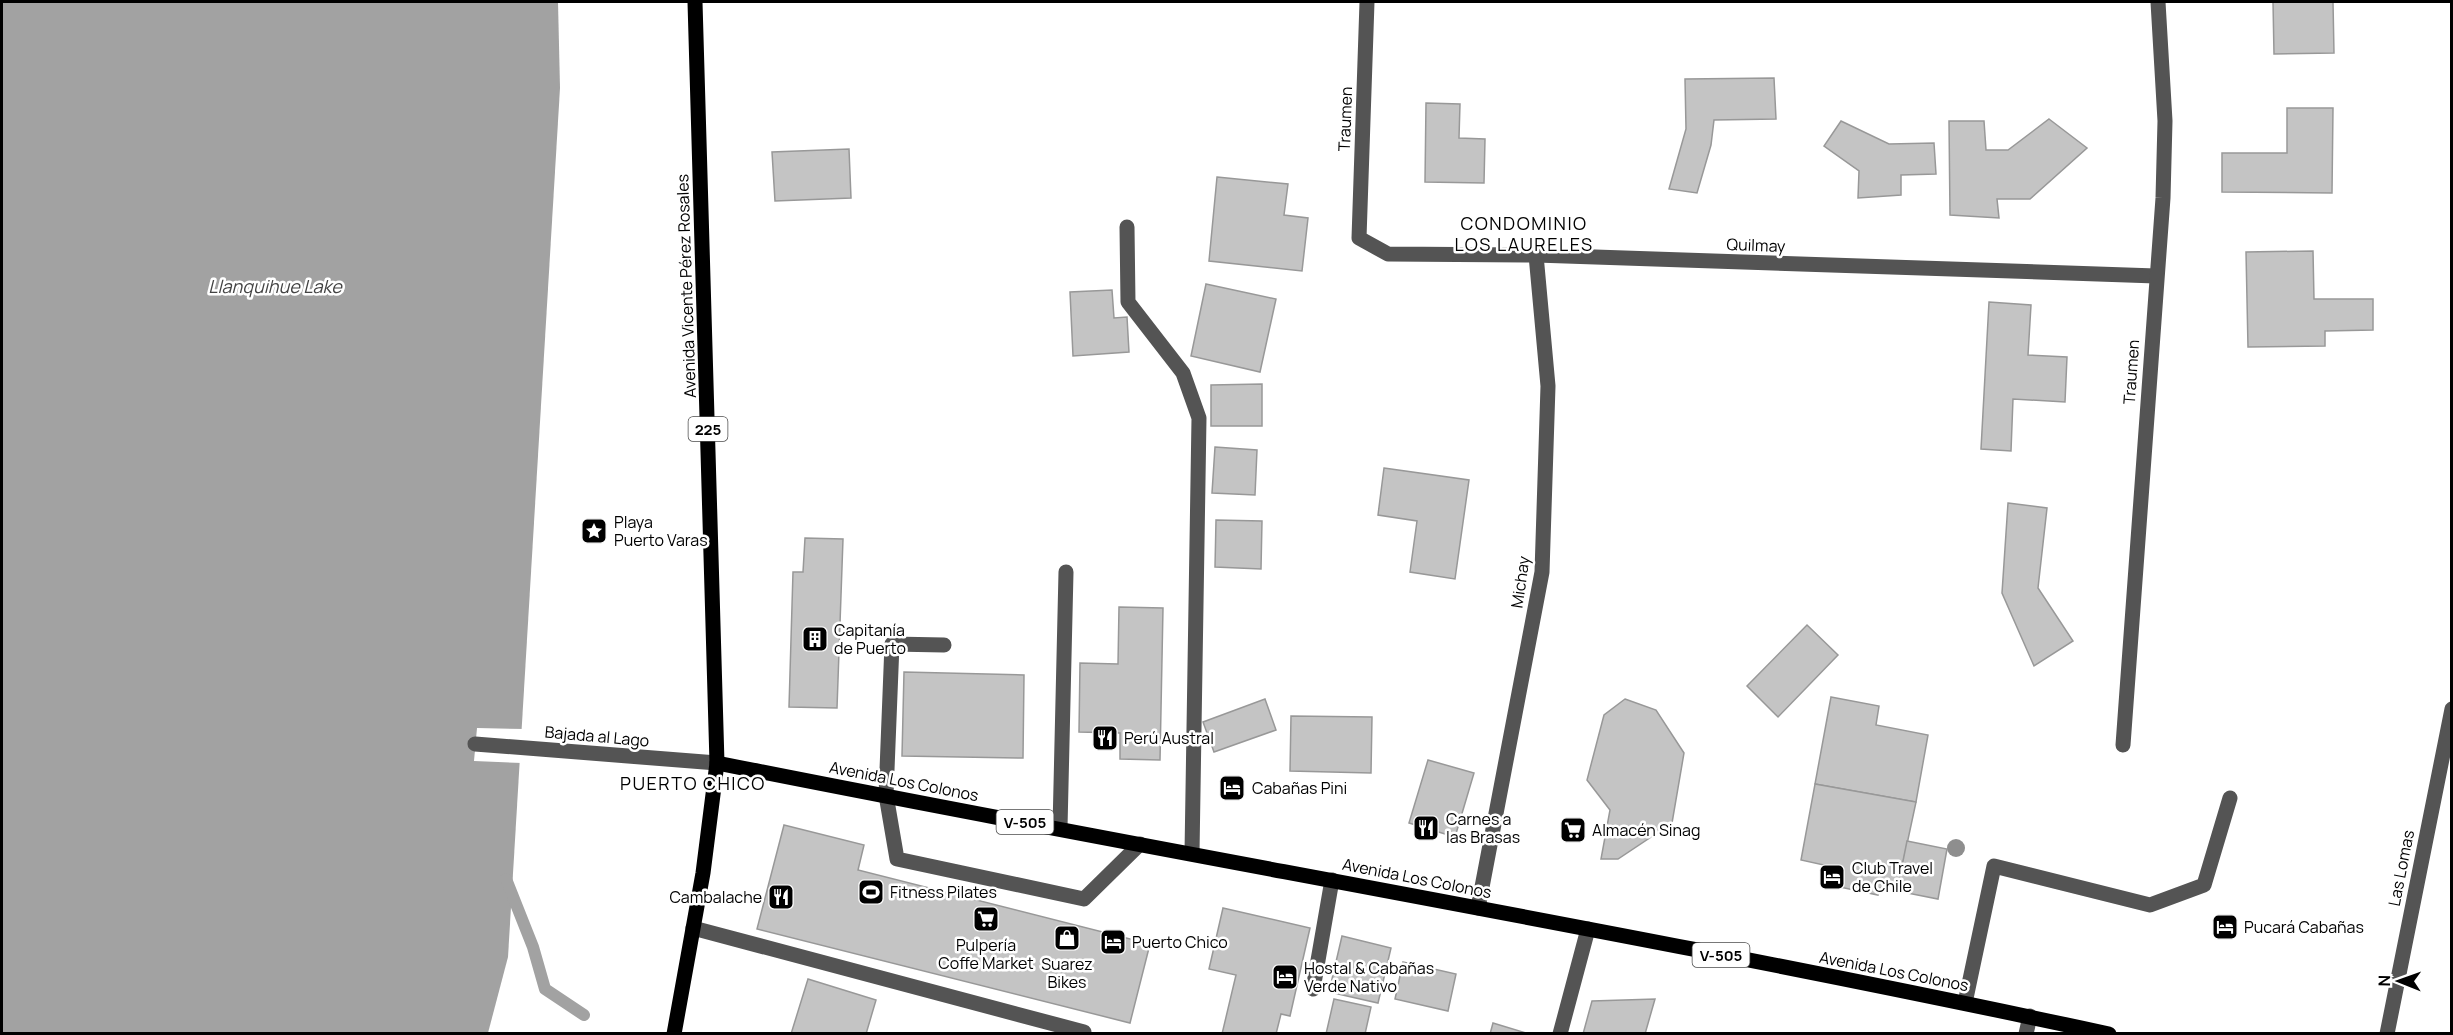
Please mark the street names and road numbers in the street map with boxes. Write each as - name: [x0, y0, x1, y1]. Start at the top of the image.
- street label: Traumen: [1333, 86, 1357, 152]
- street label: Avenida Vicente Pérez Rosales: [671, 174, 701, 398]
- street label: Quilmay: [1726, 233, 1786, 257]
- street label: Traumen: [2118, 339, 2144, 405]
- road number: 225: [688, 417, 728, 441]
- street label: Michay: [1505, 554, 1535, 609]
- street label: Bajada al Lago: [544, 720, 650, 752]
- street label: Avenida Los Colonos: [827, 756, 981, 806]
- road number: V-505: [996, 810, 1054, 834]
- street label: Las Lomas: [2383, 828, 2419, 908]
- street label: Avenida Los Colonos: [1340, 853, 1494, 903]
- road number: V-505: [1692, 943, 1750, 967]
- street label: Avenida Los Colonos: [1817, 946, 1971, 996]

